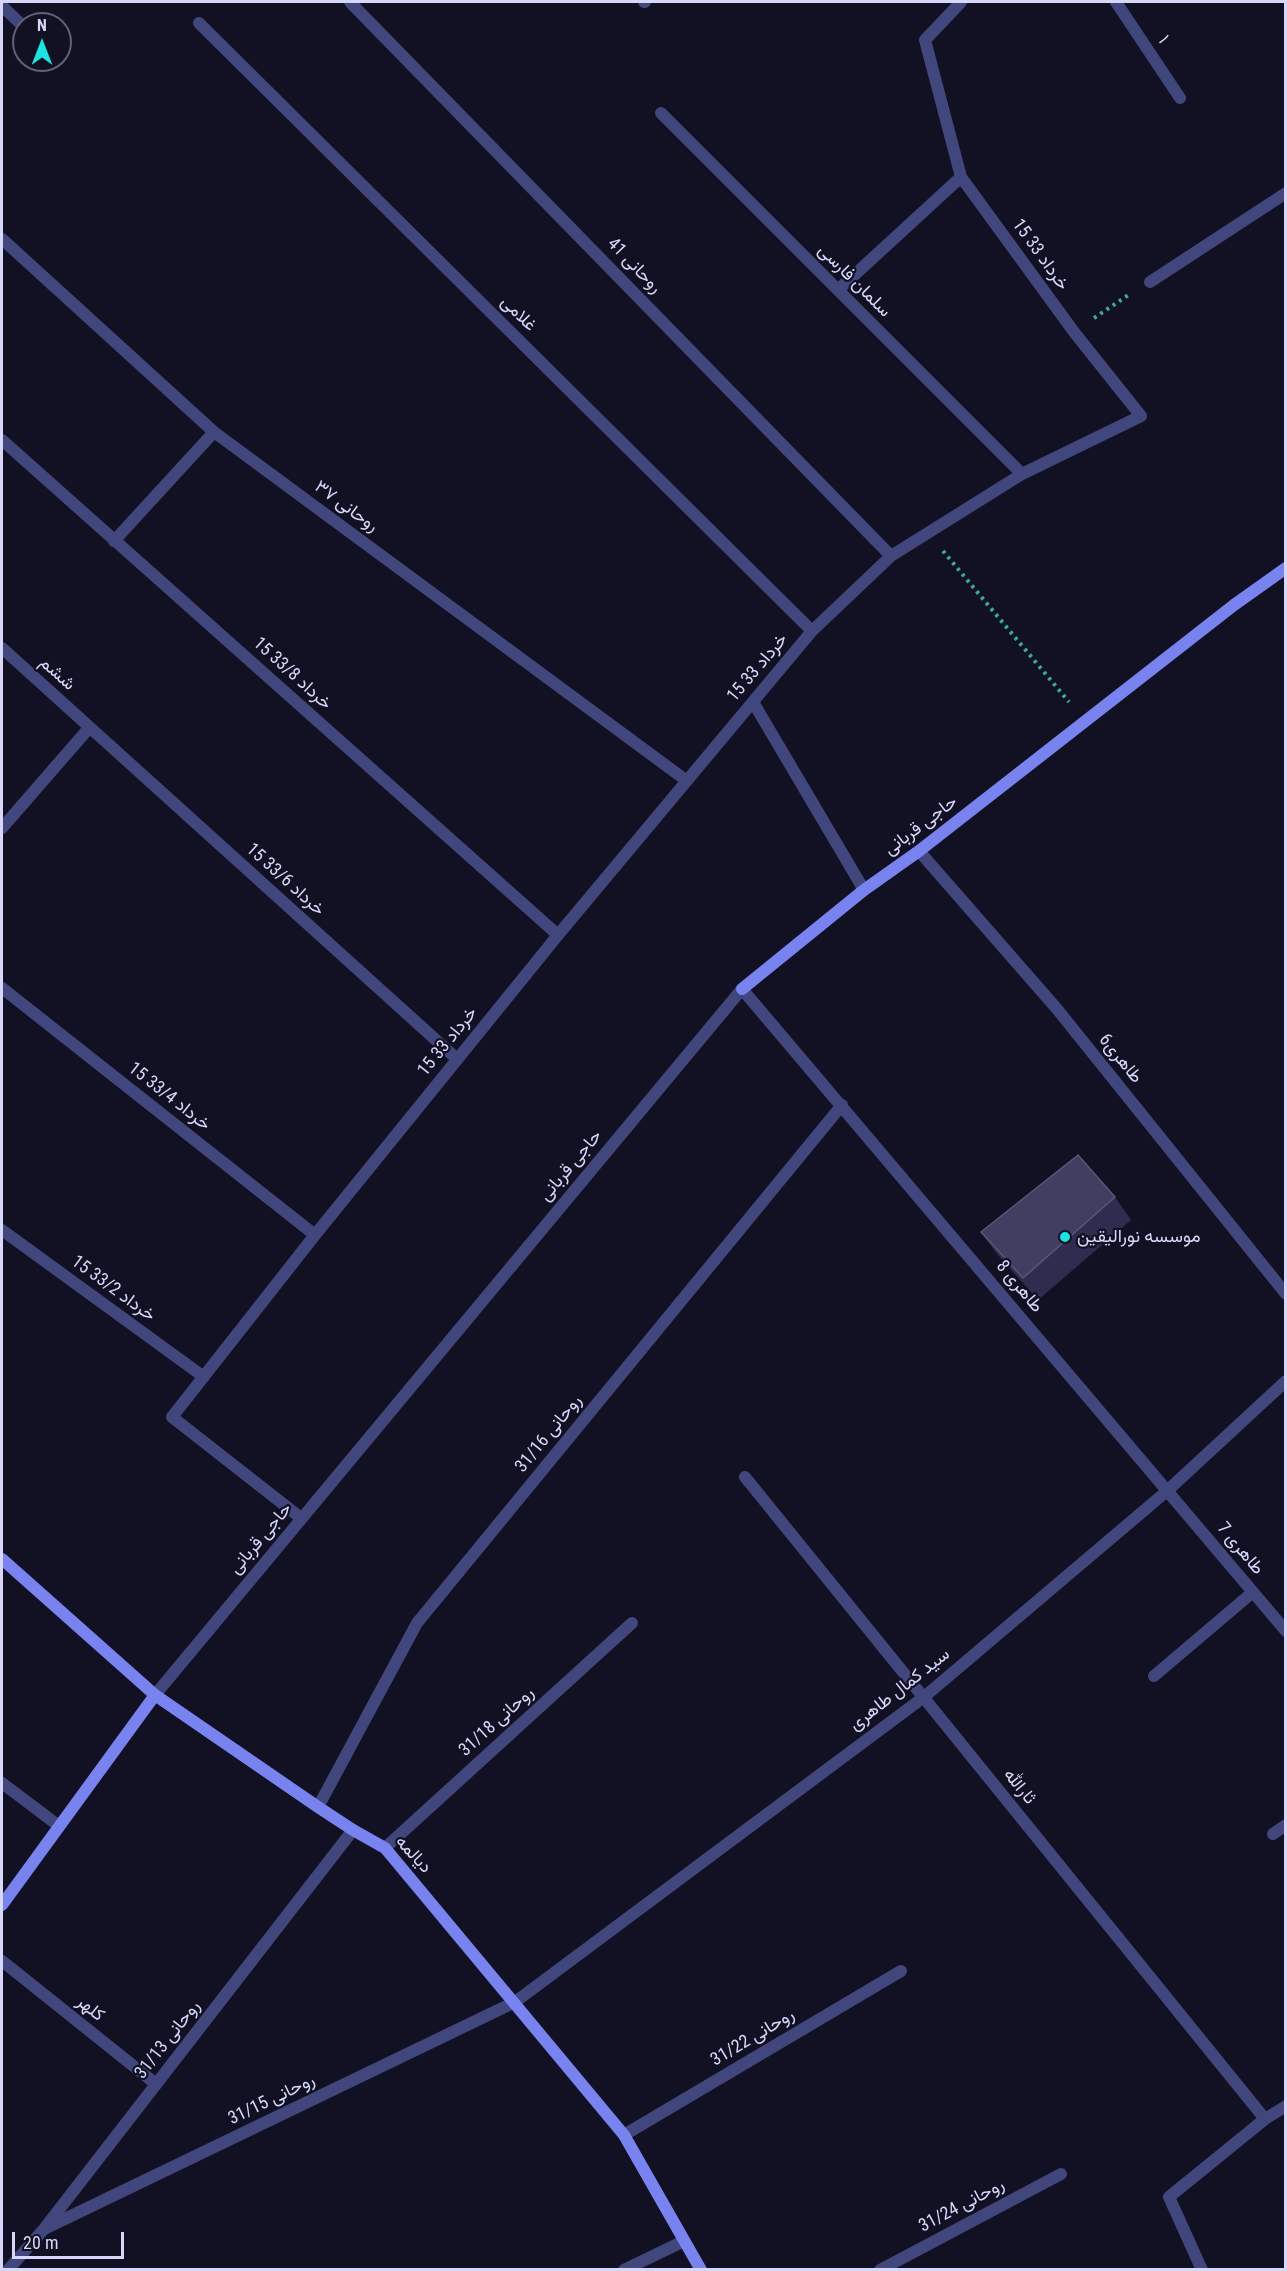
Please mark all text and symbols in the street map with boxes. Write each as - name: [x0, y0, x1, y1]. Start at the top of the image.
- north arrow: [12, 12, 72, 72]
- text: N: [37, 16, 47, 35]
- street label: ۱: [1153, 32, 1173, 48]
- street label: 15 خرداد 33: [1007, 215, 1073, 295]
- street label: روحانی 41: [602, 234, 666, 298]
- street label: سلمان فارسی: [813, 240, 895, 322]
- street label: غلامی: [496, 292, 540, 336]
- street label: روحانی ۳۷: [310, 476, 382, 538]
- street label: 15 خرداد 33: [723, 629, 793, 707]
- street label: 15 خرداد 33/8: [248, 633, 336, 715]
- street label: ششم: [35, 652, 79, 696]
- street label: حاجی قربانی: [880, 791, 962, 861]
- street label: 15 خرداد 33/6: [241, 839, 329, 921]
- street label: 15 خرداد 33: [414, 1003, 482, 1081]
- street label: طاهری6: [1094, 1030, 1146, 1088]
- street label: 15 خرداد 33/4: [124, 1058, 214, 1136]
- street label: حاجی قربانی: [535, 1126, 607, 1206]
- place label: موسسه نورالیقین: [1077, 1226, 1201, 1248]
- marker: موسسه نورالیقین: [1058, 1230, 1072, 1244]
- street label: 15 خرداد 33/2: [67, 1251, 159, 1327]
- street label: طاهری 8: [991, 1256, 1047, 1318]
- street label: روحانی 31/16: [511, 1391, 587, 1477]
- street label: حاجی قربانی: [225, 1499, 297, 1579]
- street label: طاهری 7: [1212, 1518, 1268, 1580]
- street label: سید کمال طاهری: [845, 1644, 955, 1736]
- street label: روحانی 31/18: [455, 1683, 539, 1761]
- street label: ثارالله: [998, 1765, 1040, 1809]
- street label: دیالمه: [390, 1832, 436, 1878]
- street label: کلهر: [72, 1991, 108, 2027]
- street label: روحانی 31/13: [131, 1996, 205, 2084]
- street label: روحانی 31/22: [707, 2005, 799, 2071]
- street label: روحانی 31/15: [225, 2070, 319, 2130]
- street label: روحانی 31/24: [916, 2174, 1008, 2238]
- scale bar: [15, 2220, 128, 2258]
- text: 20 m: [23, 2232, 58, 2253]

